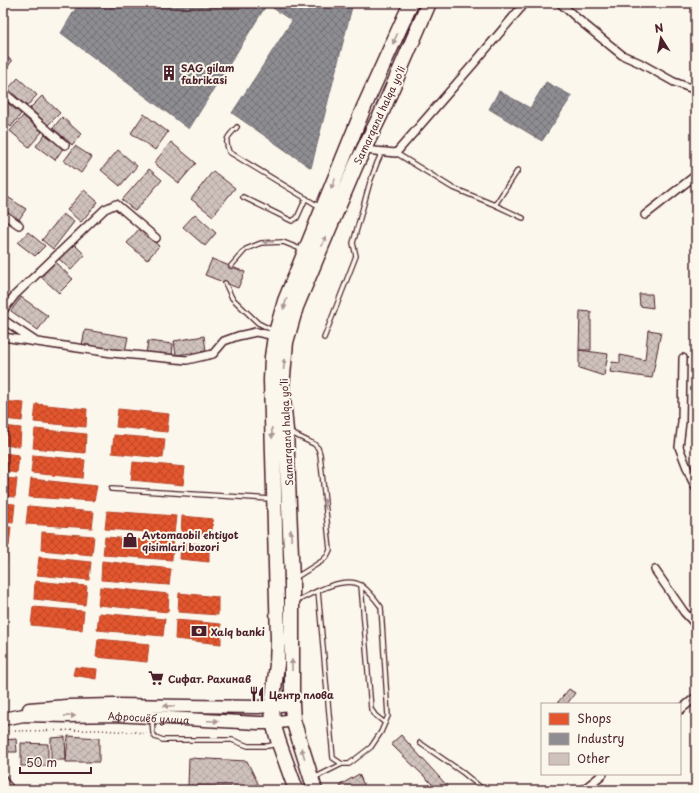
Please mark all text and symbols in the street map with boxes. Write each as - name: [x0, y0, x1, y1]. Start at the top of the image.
- north arrow: [641, 18, 681, 58]
- text: N: [653, 18, 665, 37]
- one-way arrow: [392, 33, 398, 44]
- place label: SAG gilam fabrikasi: [181, 60, 234, 87]
- street label: Samarqand halqa yoʻli: [349, 63, 409, 167]
- building icon: SAG gilam fabrikasi: [160, 64, 178, 82]
- one-way arrow: [329, 178, 335, 190]
- one-way arrow: [321, 235, 327, 246]
- one-way arrow: [262, 239, 274, 246]
- one-way arrow: [281, 299, 287, 311]
- one-way arrow: [281, 358, 288, 370]
- street label: Samarqand halqa yoʻli: [276, 378, 296, 486]
- one-way arrow: [269, 427, 276, 439]
- one-way arrow: [322, 498, 328, 510]
- place label: Avtomaobil ehtiyot qisimlari bozori: [142, 527, 239, 554]
- one-way arrow: [287, 529, 294, 541]
- shop icon: Avtomaobil ehtiyot qisimlari bozori: [121, 531, 139, 549]
- bank icon: Xalq banki: [190, 622, 208, 640]
- place label: Xalq banki: [211, 624, 265, 639]
- one-way arrow: [289, 658, 295, 671]
- supermarket icon: Сифат. Рахинав: [147, 669, 165, 687]
- place label: Сифат. Рахинав: [168, 671, 251, 686]
- restaurant icon: Центр плова: [248, 685, 266, 703]
- place label: Центр плова: [269, 687, 334, 702]
- one-way arrow: [162, 703, 175, 709]
- legend: [541, 703, 681, 775]
- street label: Афросиёб улица: [107, 707, 191, 727]
- text: Shops: [577, 709, 612, 727]
- one-way arrow: [64, 713, 77, 719]
- one-way arrow: [207, 717, 219, 724]
- text: Industry: [577, 729, 625, 747]
- one-way arrow: [300, 746, 306, 758]
- scale bar: [20, 749, 91, 775]
- text: Other: [577, 749, 610, 767]
- text: 50 m: [26, 753, 57, 771]

